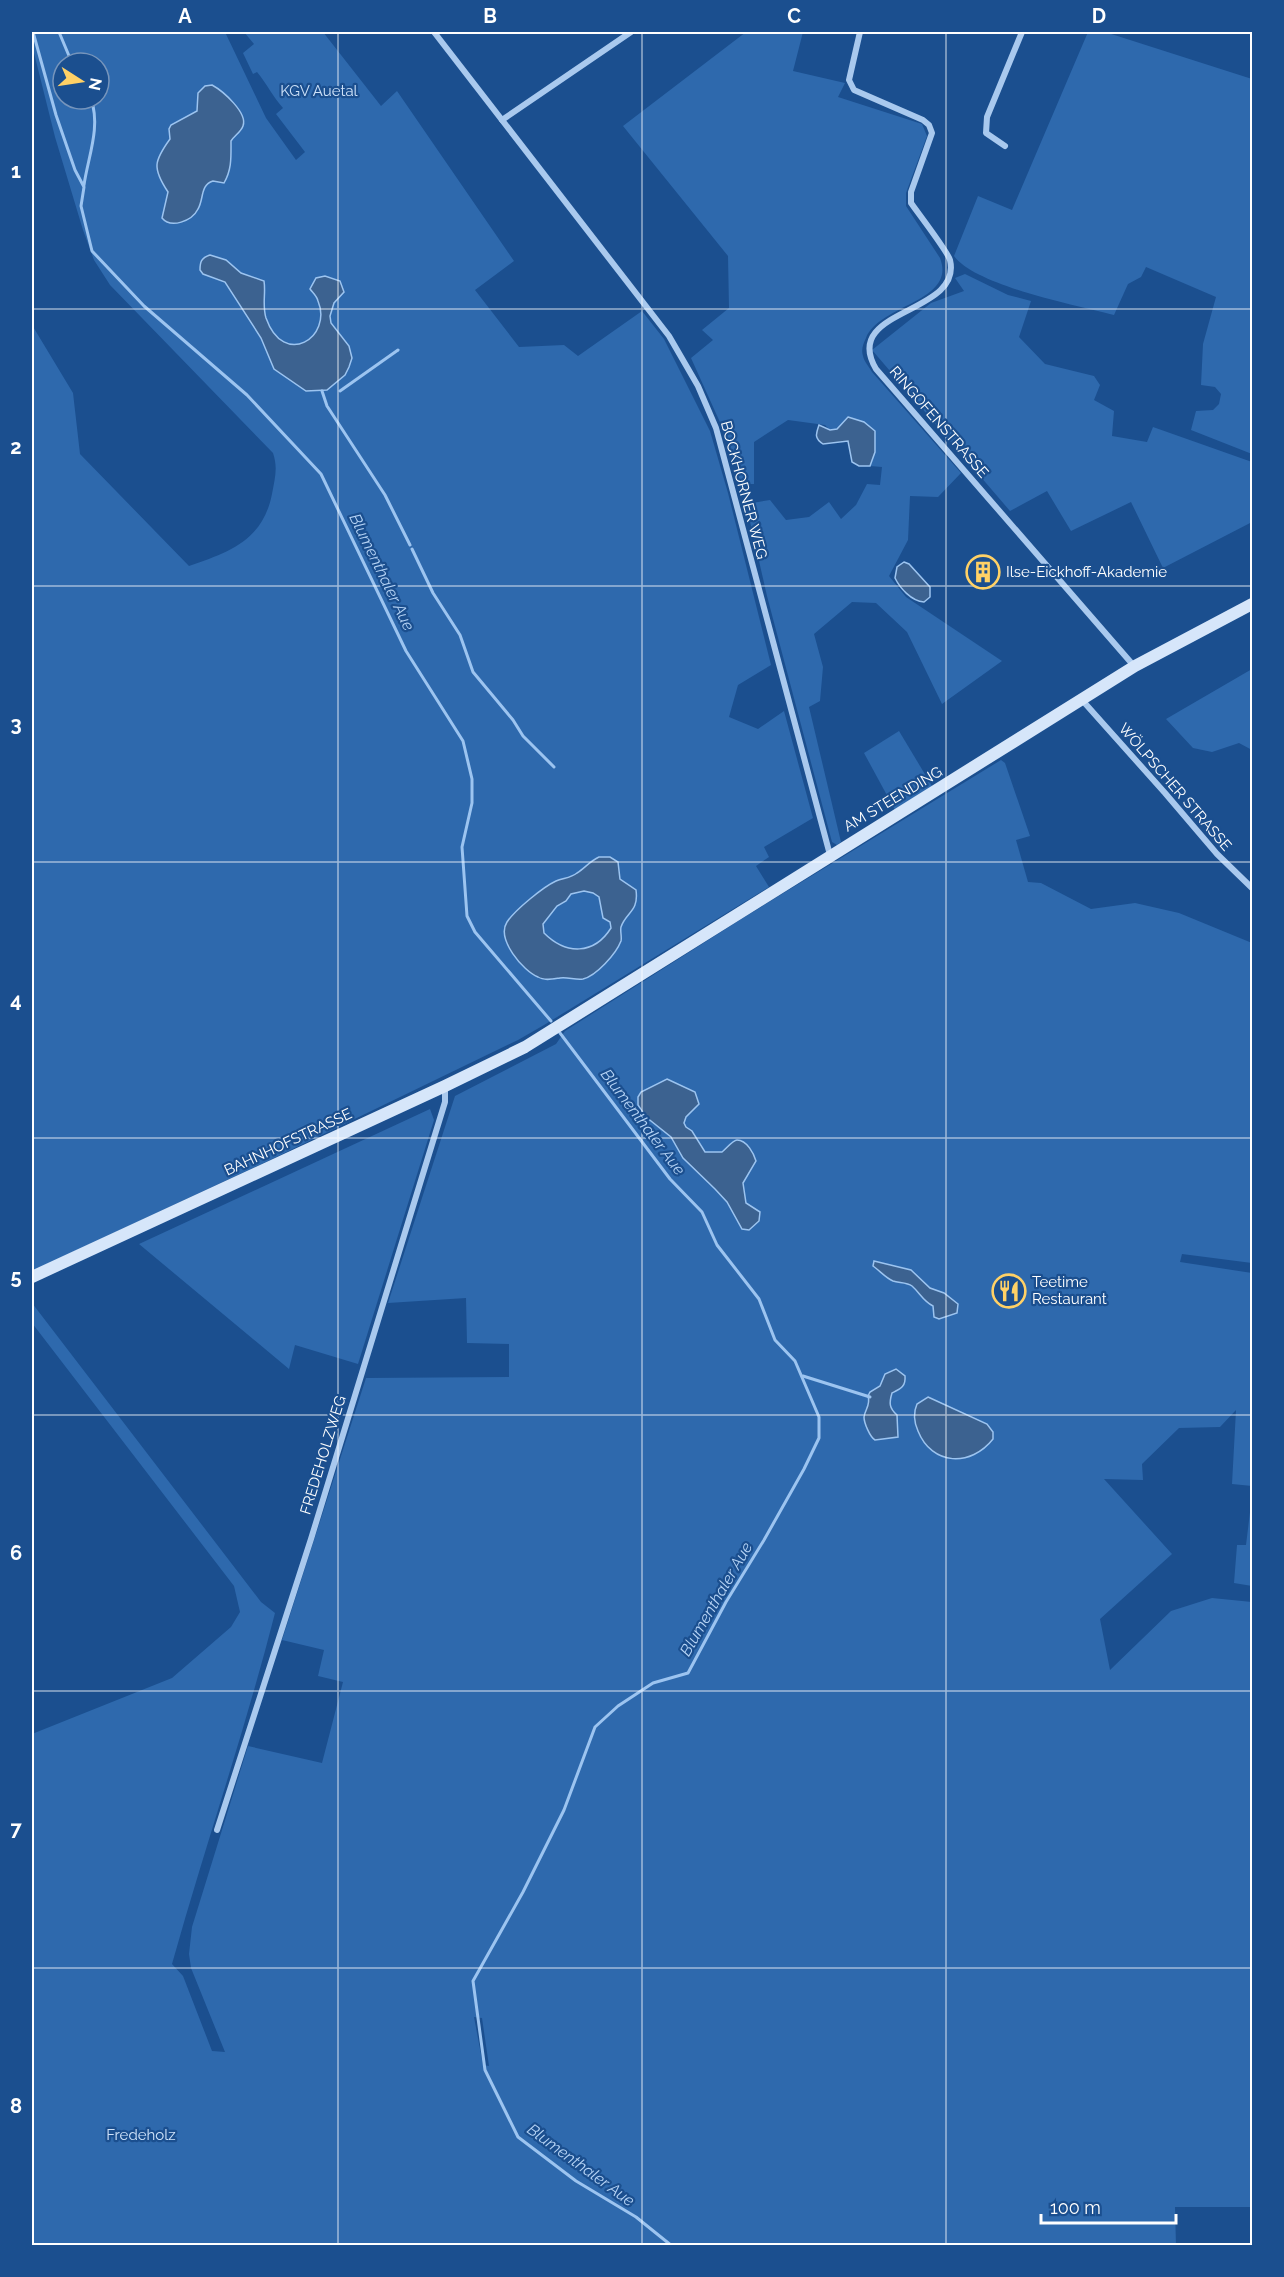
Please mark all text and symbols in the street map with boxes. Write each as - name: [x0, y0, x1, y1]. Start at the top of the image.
- text: A: [178, 4, 192, 28]
- text: B: [483, 4, 497, 28]
- text: C: [787, 4, 801, 28]
- text: D: [1092, 4, 1106, 28]
- north arrow: [51, 51, 111, 111]
- text: N: [85, 76, 106, 92]
- park label: KGV Auetal: [280, 82, 359, 100]
- text: 1: [11, 159, 21, 183]
- street label: RINGOFENSTRASSE: [886, 363, 992, 481]
- street label: BOCKHORNER WEG: [717, 419, 771, 561]
- text: 2: [10, 435, 22, 459]
- water label: Blumenthaler Aue: [345, 510, 419, 634]
- building icon: Ilse-Eickhoff-Akademie: [965, 554, 1001, 590]
- place label: Ilse-Eickhoff-Akademie: [1006, 563, 1167, 581]
- text: 3: [10, 712, 22, 736]
- street label: WÖLPSCHER STRASSE: [1115, 719, 1236, 854]
- street label: AM STEENDING: [840, 762, 946, 836]
- text: 4: [10, 988, 22, 1012]
- water label: Blumenthaler Aue: [597, 1065, 689, 1179]
- street label: BAHNHOFSTRASSE: [221, 1105, 355, 1179]
- text: 5: [10, 1265, 22, 1289]
- restaurant icon: Teetime Restaurant: [991, 1273, 1027, 1309]
- place label: Teetime Restaurant: [1032, 1273, 1107, 1308]
- street label: FREDEHOLZWEG: [296, 1393, 350, 1517]
- water label: Blumenthaler Aue: [676, 1538, 756, 1659]
- text: 6: [10, 1541, 22, 1565]
- text: 7: [10, 1817, 22, 1841]
- text: 8: [10, 2094, 22, 2118]
- water label: Blumenthaler Aue: [524, 2120, 639, 2211]
- park label: Fredeholz: [106, 2126, 176, 2144]
- scale bar: [1041, 2187, 1176, 2225]
- text: 100 m: [1050, 2197, 1101, 2218]

